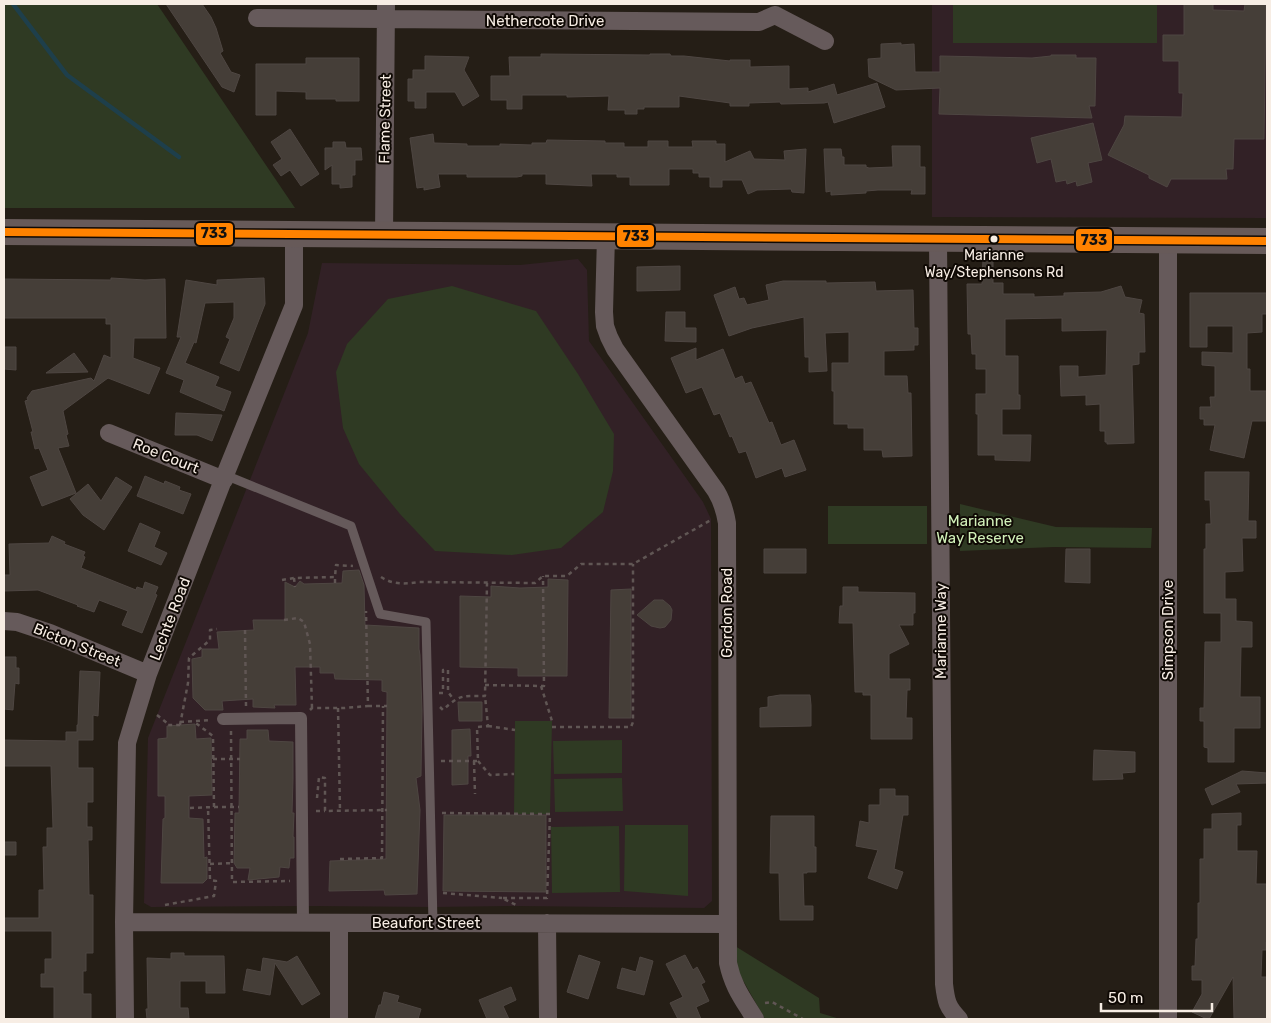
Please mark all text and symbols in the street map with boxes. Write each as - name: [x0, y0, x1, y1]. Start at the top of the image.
- street label: Nethercote Drive: [486, 12, 604, 30]
- street label: Flame Street: [375, 74, 395, 164]
- line badge: 733: [195, 222, 234, 246]
- line badge: 733: [616, 224, 655, 248]
- text: 733: [201, 225, 227, 242]
- text: 733: [623, 228, 649, 245]
- line badge: 733: [1075, 228, 1113, 252]
- text: 733: [1081, 232, 1107, 249]
- marker: Marianne Way/Stephensons Rd: [989, 234, 999, 244]
- place label: Marianne Way/Stephensons Rd: [925, 247, 1063, 281]
- street label: Roe Court: [130, 435, 202, 477]
- park label: Marianne Way Reserve: [936, 512, 1024, 547]
- street label: Gordon Road: [718, 568, 736, 658]
- street label: Lechte Road: [146, 575, 194, 663]
- street label: Simpson Drive: [1159, 580, 1177, 680]
- street label: Marianne Way: [932, 583, 950, 679]
- street label: Bicton Street: [31, 619, 123, 671]
- street label: Beaufort Street: [372, 914, 480, 932]
- scale bar: [1101, 980, 1212, 1012]
- text: 50 m: [1108, 989, 1143, 1007]

